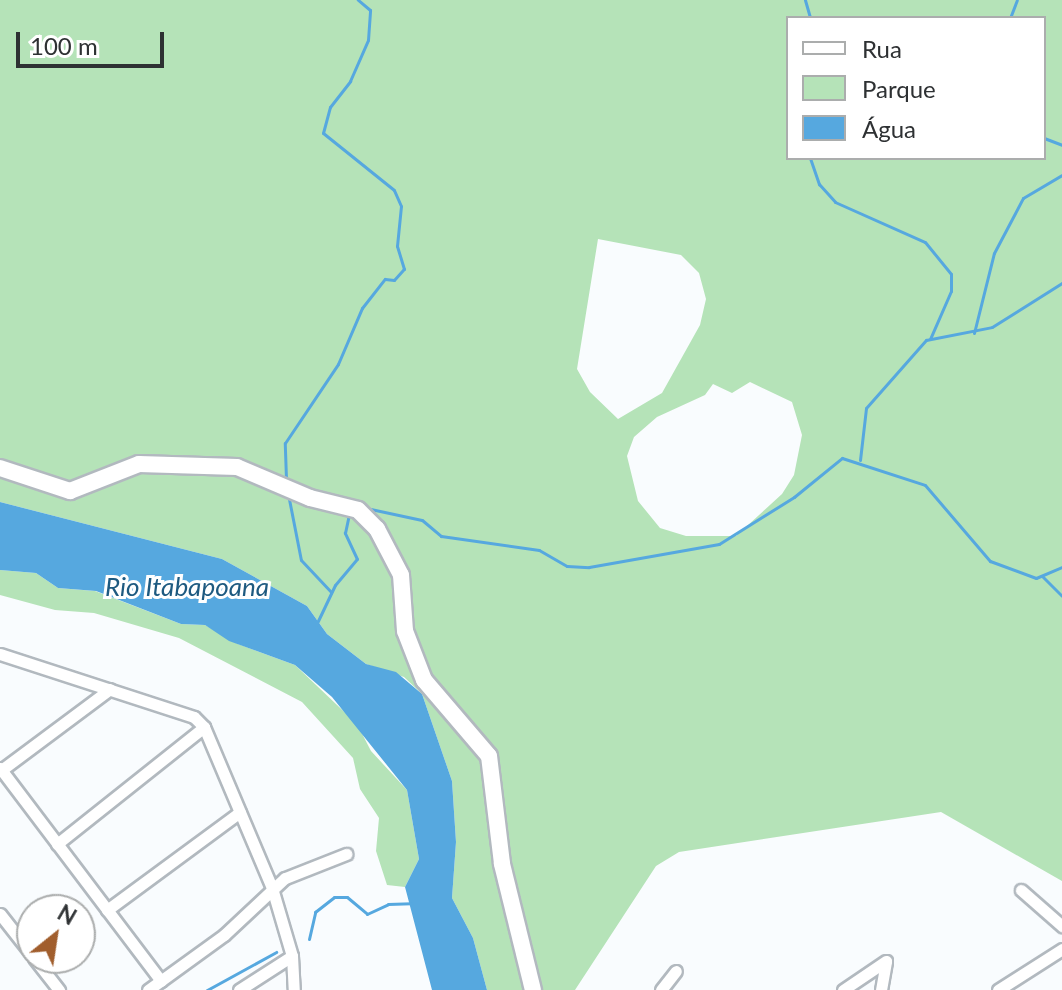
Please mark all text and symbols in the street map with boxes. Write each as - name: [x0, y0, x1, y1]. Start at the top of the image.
- scale bar: [20, 16, 168, 66]
- legend: [786, 16, 1046, 160]
- text: 100 m: [30, 31, 98, 60]
- text: Rua: [862, 34, 902, 63]
- text: Parque: [862, 74, 936, 103]
- text: Água: [862, 114, 916, 143]
- water label: Rio Itabapoana: [105, 571, 269, 603]
- north arrow: [16, 894, 96, 974]
- text: N: [53, 899, 81, 930]

